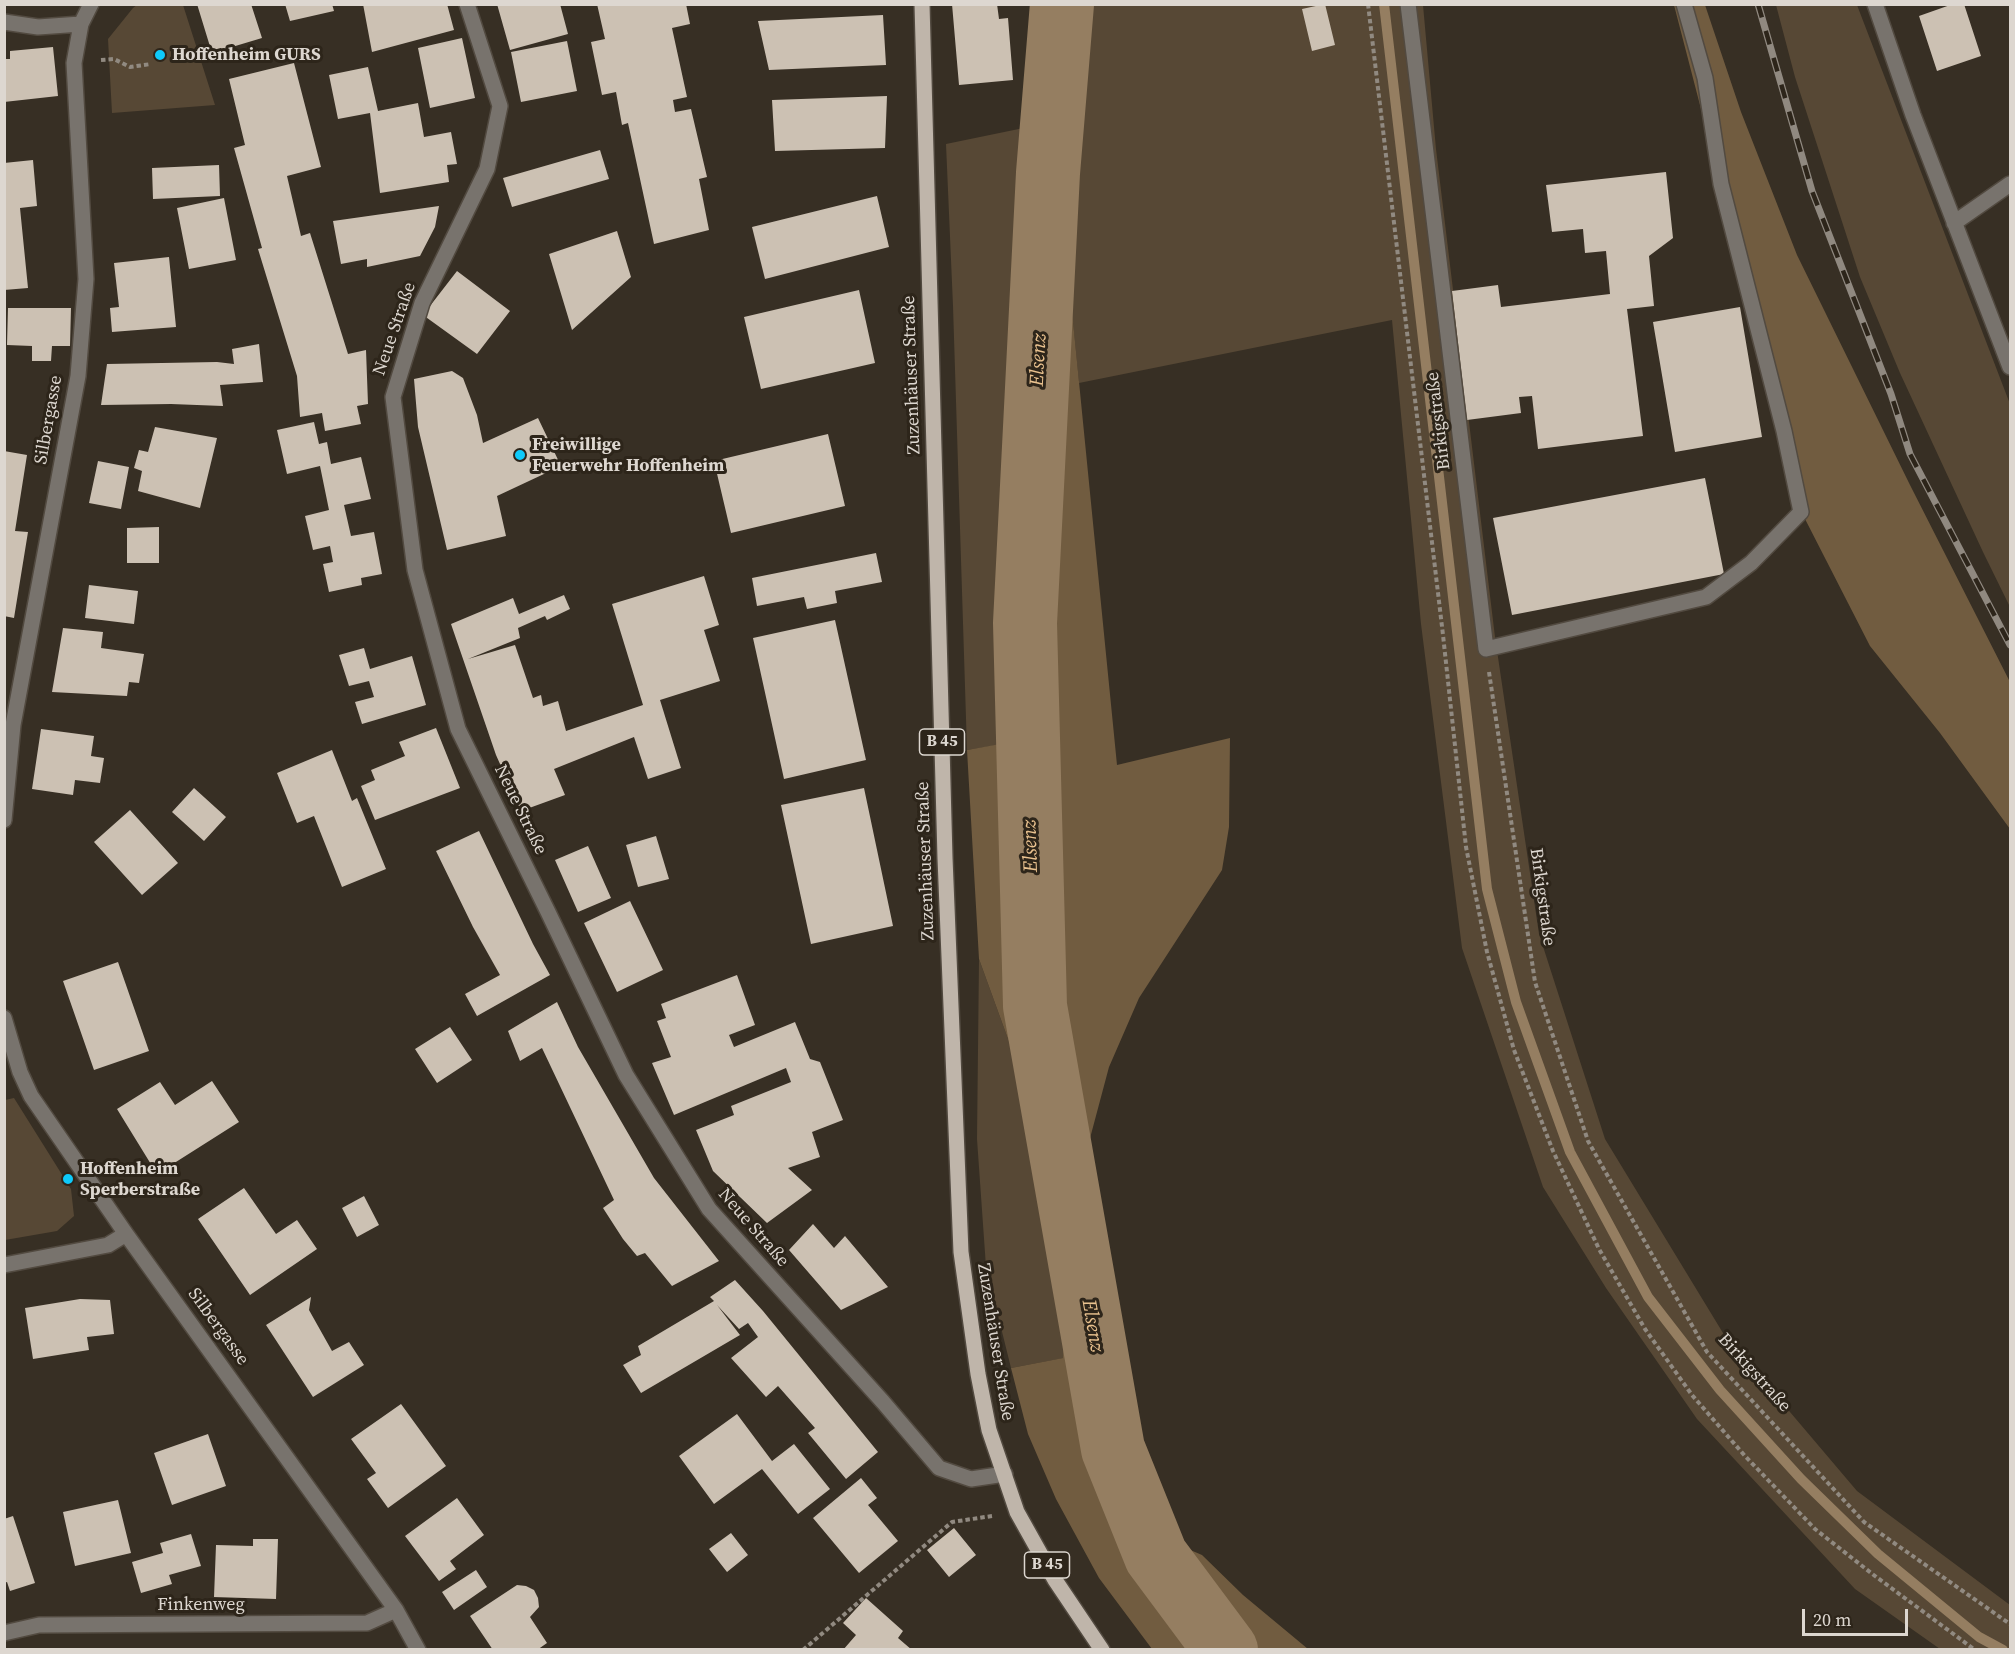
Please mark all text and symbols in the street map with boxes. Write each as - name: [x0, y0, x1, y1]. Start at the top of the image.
- place label: Hoffenheim GURS: [172, 44, 321, 66]
- marker: Hoffenheim GURS: [153, 48, 167, 62]
- street label: Neue Straße: [369, 280, 421, 378]
- street label: Zuzenhäuser Straße: [898, 295, 926, 455]
- water label: Elsenz: [1026, 333, 1052, 387]
- street label: Birkigstraße: [1422, 371, 1456, 471]
- street label: Silbergasse: [31, 374, 67, 466]
- place label: Freiwillige Feuerwehr Hoffenheim: [532, 434, 724, 476]
- marker: Freiwillige Feuerwehr Hoffenheim: [513, 448, 527, 462]
- road number: B 45: [920, 729, 964, 755]
- street label: Neue Straße: [489, 762, 551, 858]
- street label: Zuzenhäuser Straße: [912, 781, 940, 941]
- water label: Elsenz: [1018, 819, 1044, 873]
- street label: Birkigstraße: [1524, 847, 1560, 947]
- place label: Hoffenheim Sperberstraße: [80, 1158, 200, 1200]
- marker: Hoffenheim Sperberstraße: [61, 1172, 75, 1186]
- street label: Neue Straße: [713, 1184, 793, 1272]
- street label: Zuzenhäuser Straße: [972, 1262, 1018, 1422]
- street label: Silbergasse: [183, 1284, 253, 1370]
- water label: Elsenz: [1076, 1298, 1108, 1354]
- street label: Birkigstraße: [1713, 1329, 1795, 1417]
- road number: B 45: [1024, 1552, 1070, 1578]
- street label: Finkenweg: [157, 1594, 245, 1616]
- scale bar: [1805, 1597, 1912, 1635]
- text: 20 m: [1813, 1607, 1851, 1632]

